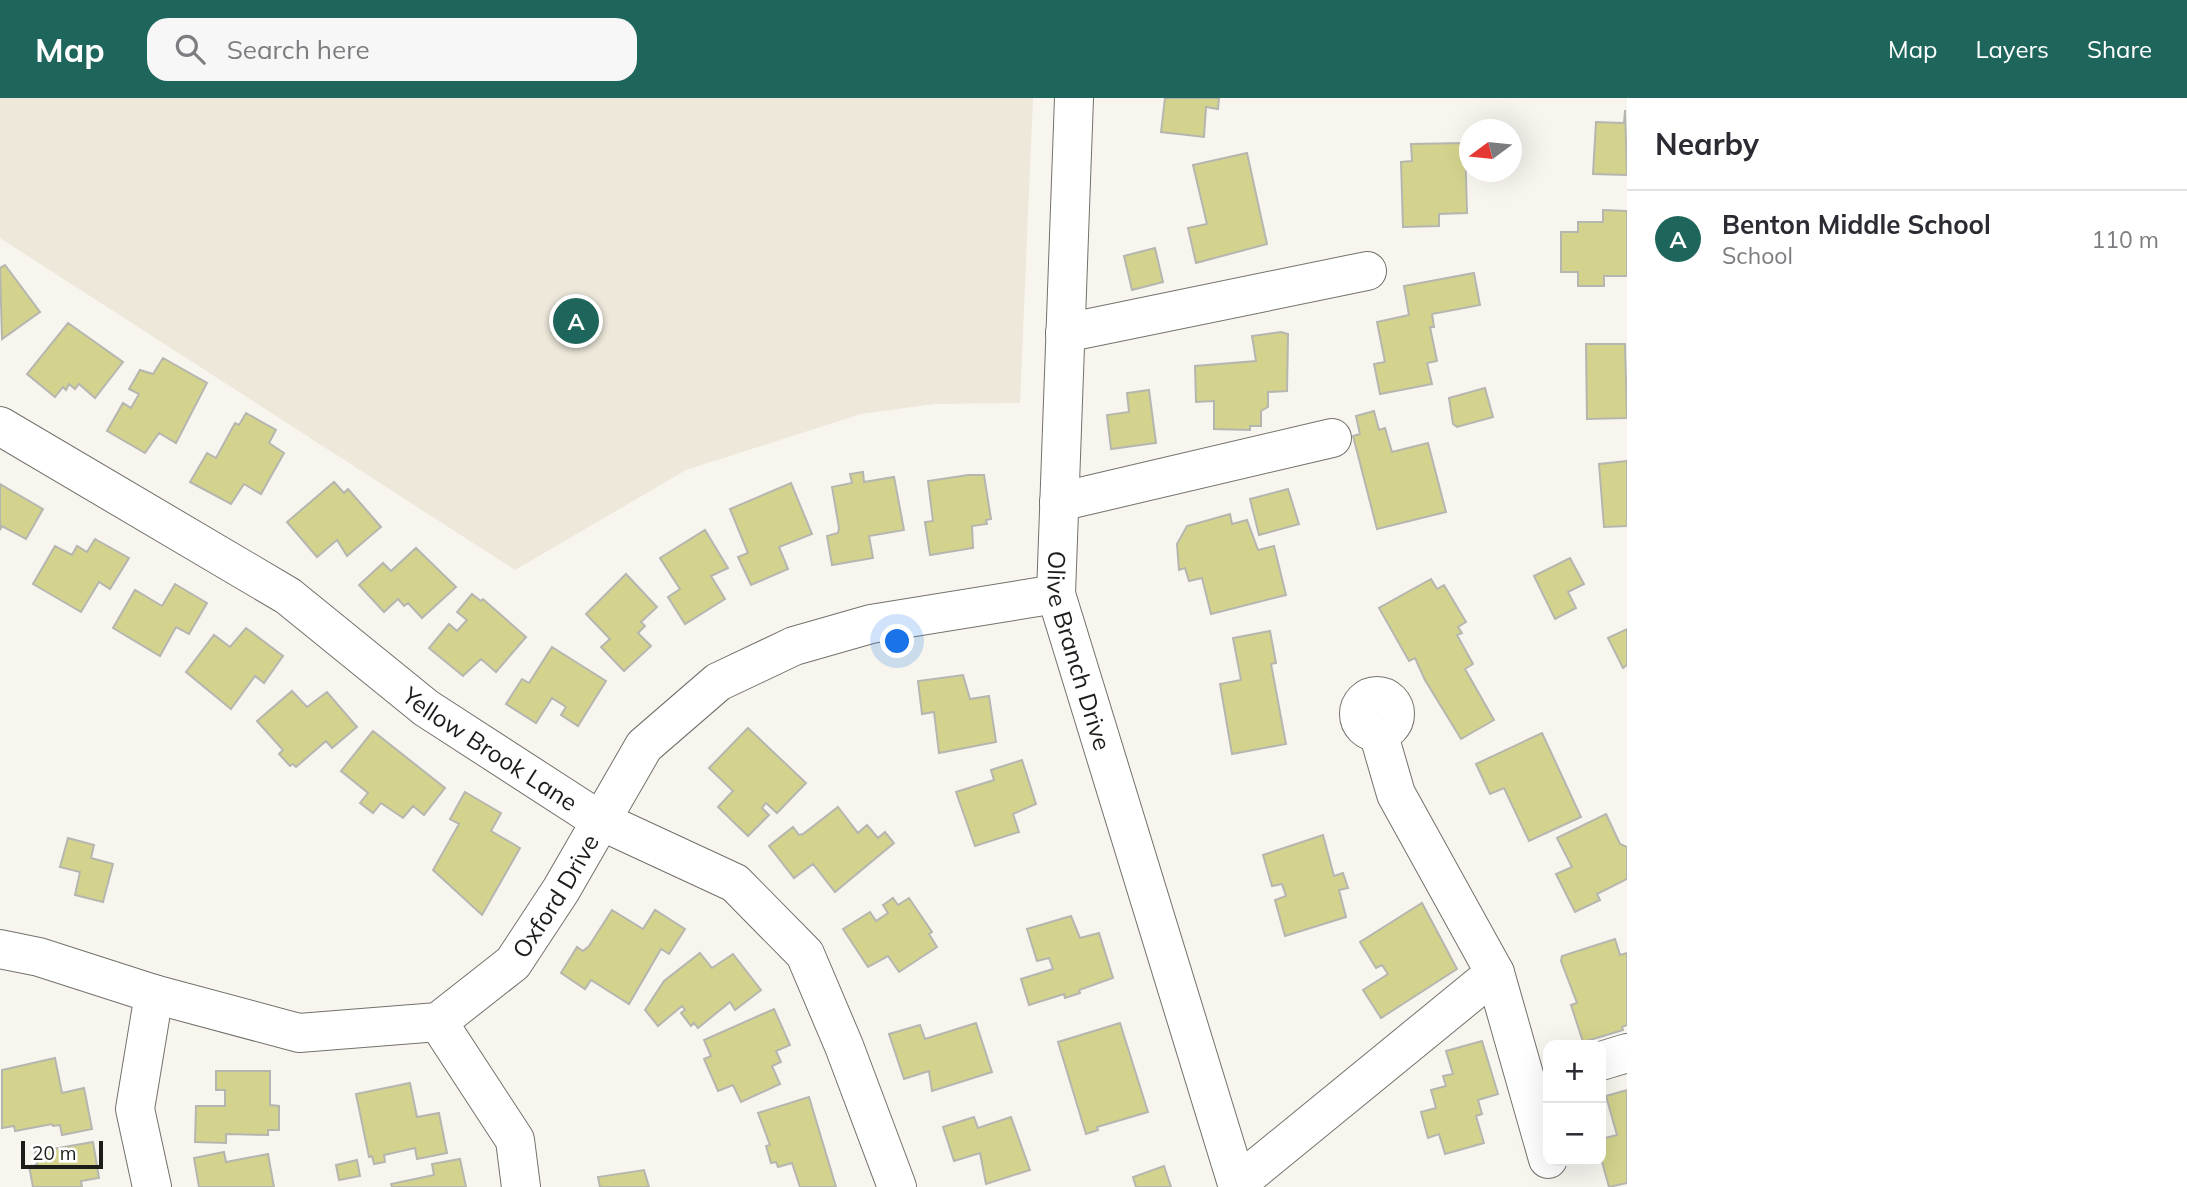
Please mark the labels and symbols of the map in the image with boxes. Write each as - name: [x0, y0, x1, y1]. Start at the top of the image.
- north arrow: [1459, 119, 1522, 182]
- pin: A: [553, 295, 599, 347]
- street label: Olive Branch Drive: [1041, 550, 1118, 754]
- your location: [880, 624, 914, 658]
- street label: Yellow Brook Lane: [396, 679, 583, 817]
- street label: Oxford Drive: [506, 829, 605, 963]
- scale bar: [21, 1138, 103, 1170]

